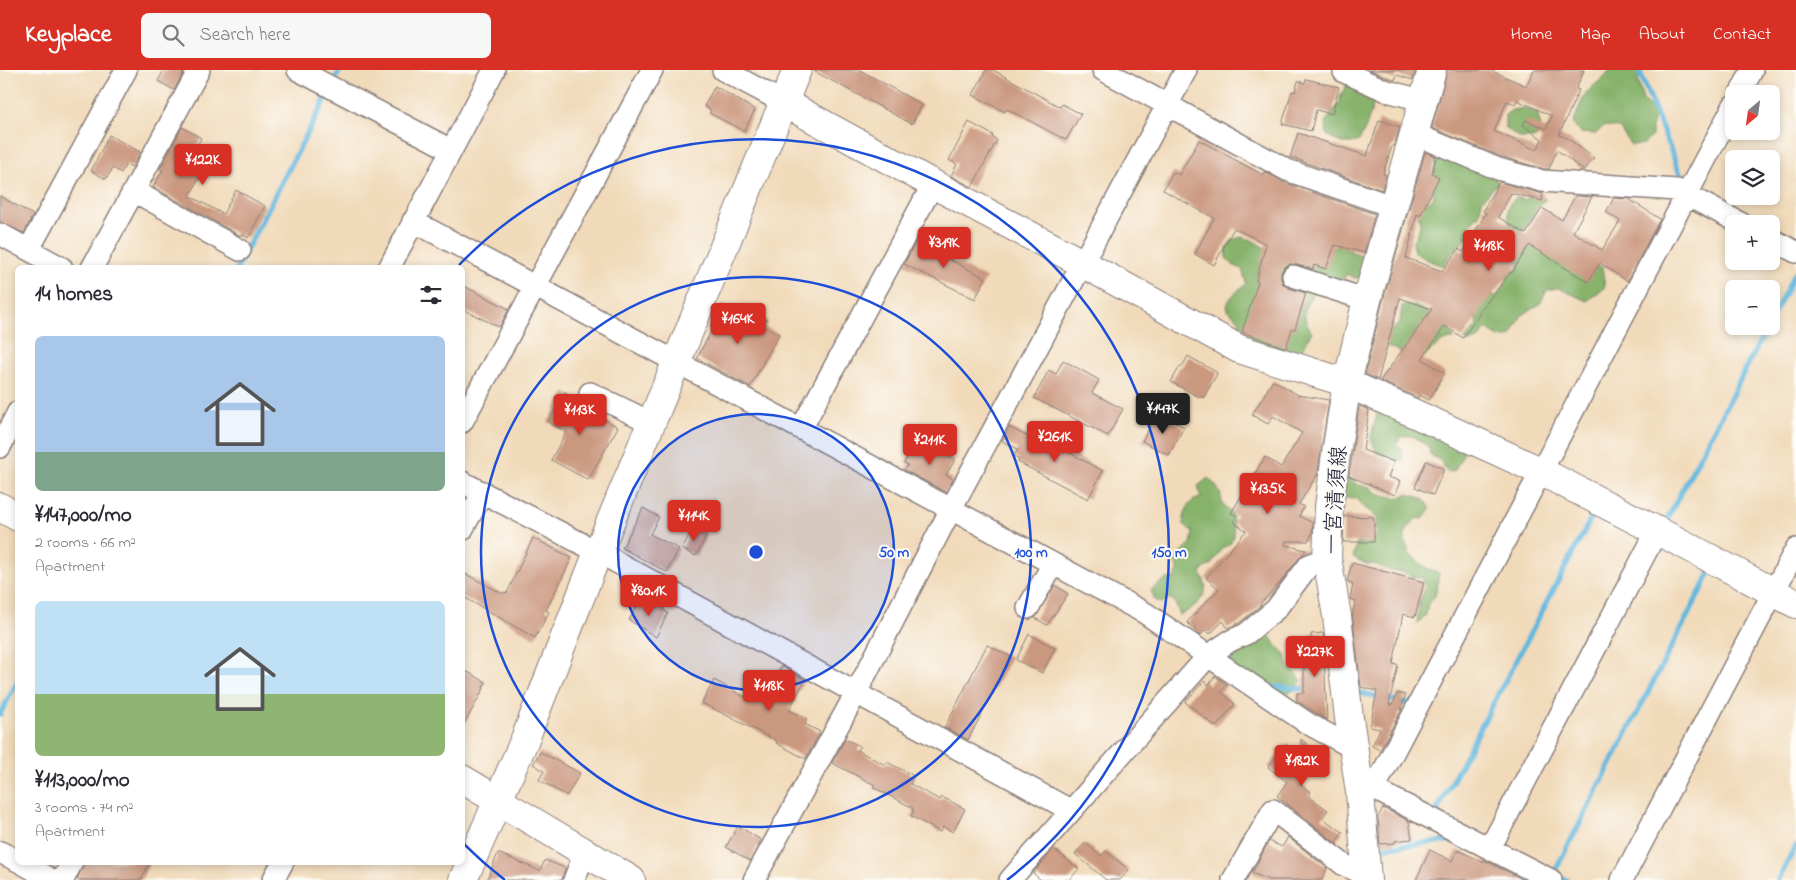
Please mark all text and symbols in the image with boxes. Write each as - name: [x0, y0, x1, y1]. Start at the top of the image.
- search box: [141, 13, 491, 58]
- text: Keyplace: [25, 18, 111, 53]
- icon: search: [159, 21, 187, 49]
- text: Search here: [199, 22, 291, 49]
- text: Home: [1511, 22, 1552, 48]
- text: Map: [1580, 22, 1611, 48]
- text: About: [1639, 22, 1685, 48]
- text: Contact: [1713, 22, 1771, 48]
- north arrow: [1725, 85, 1780, 140]
- map controls: [1725, 85, 1780, 335]
- pin: ¥122K: [168, 144, 238, 186]
- text: ¥122K: [186, 148, 221, 172]
- button: layers: [1725, 150, 1780, 205]
- button: +: [1725, 215, 1780, 270]
- pin: ¥319K: [909, 226, 979, 269]
- pin: ¥118K: [1454, 230, 1524, 272]
- text: ¥319K: [929, 231, 959, 255]
- text: ¥118K: [1474, 234, 1504, 258]
- text: 14 homes: [35, 280, 113, 310]
- button: −: [1725, 280, 1780, 335]
- icon: filters: [417, 281, 445, 309]
- pin: ¥164K: [703, 302, 773, 345]
- text: ¥164K: [722, 307, 754, 331]
- icon: home: [195, 369, 285, 459]
- pin: ¥147K: [1128, 392, 1198, 435]
- pin: ¥113K: [545, 394, 615, 436]
- text: ¥147K: [1147, 397, 1179, 421]
- text: ¥113K: [565, 398, 595, 422]
- pin: ¥261K: [1020, 420, 1090, 463]
- pin: ¥211K: [895, 424, 965, 466]
- text: ¥261K: [1038, 425, 1072, 449]
- text: ¥211K: [914, 428, 946, 452]
- street label: 一宮清須線: [1317, 444, 1357, 556]
- pin: ¥135K: [1233, 472, 1303, 515]
- text: ¥135K: [1251, 477, 1285, 501]
- pin: ¥114K: [659, 500, 729, 542]
- text: ¥147,000/mo: [35, 501, 132, 531]
- text: ¥114K: [679, 504, 709, 528]
- text: 2 rooms · 66 m²: [35, 531, 136, 555]
- text: 50 m: [879, 542, 910, 564]
- text: 100 m: [1014, 542, 1048, 564]
- text: 150 m: [1151, 542, 1187, 564]
- centre of rings: [747, 543, 765, 561]
- text: Apartment: [35, 555, 105, 579]
- pin: ¥80.1K: [608, 574, 690, 617]
- text: ¥80.1K: [631, 579, 667, 603]
- icon: home: [195, 634, 285, 724]
- pin: ¥227K: [1280, 636, 1350, 678]
- text: ¥227K: [1297, 640, 1333, 664]
- pin: ¥118K: [734, 670, 804, 712]
- text: ¥118K: [754, 674, 784, 698]
- pin: ¥182K: [1267, 744, 1337, 787]
- text: ¥182K: [1285, 749, 1319, 773]
- text: ¥113,000/mo: [35, 766, 130, 796]
- text: 3 rooms · 74 m²: [35, 796, 134, 820]
- text: Apartment: [35, 820, 105, 844]

